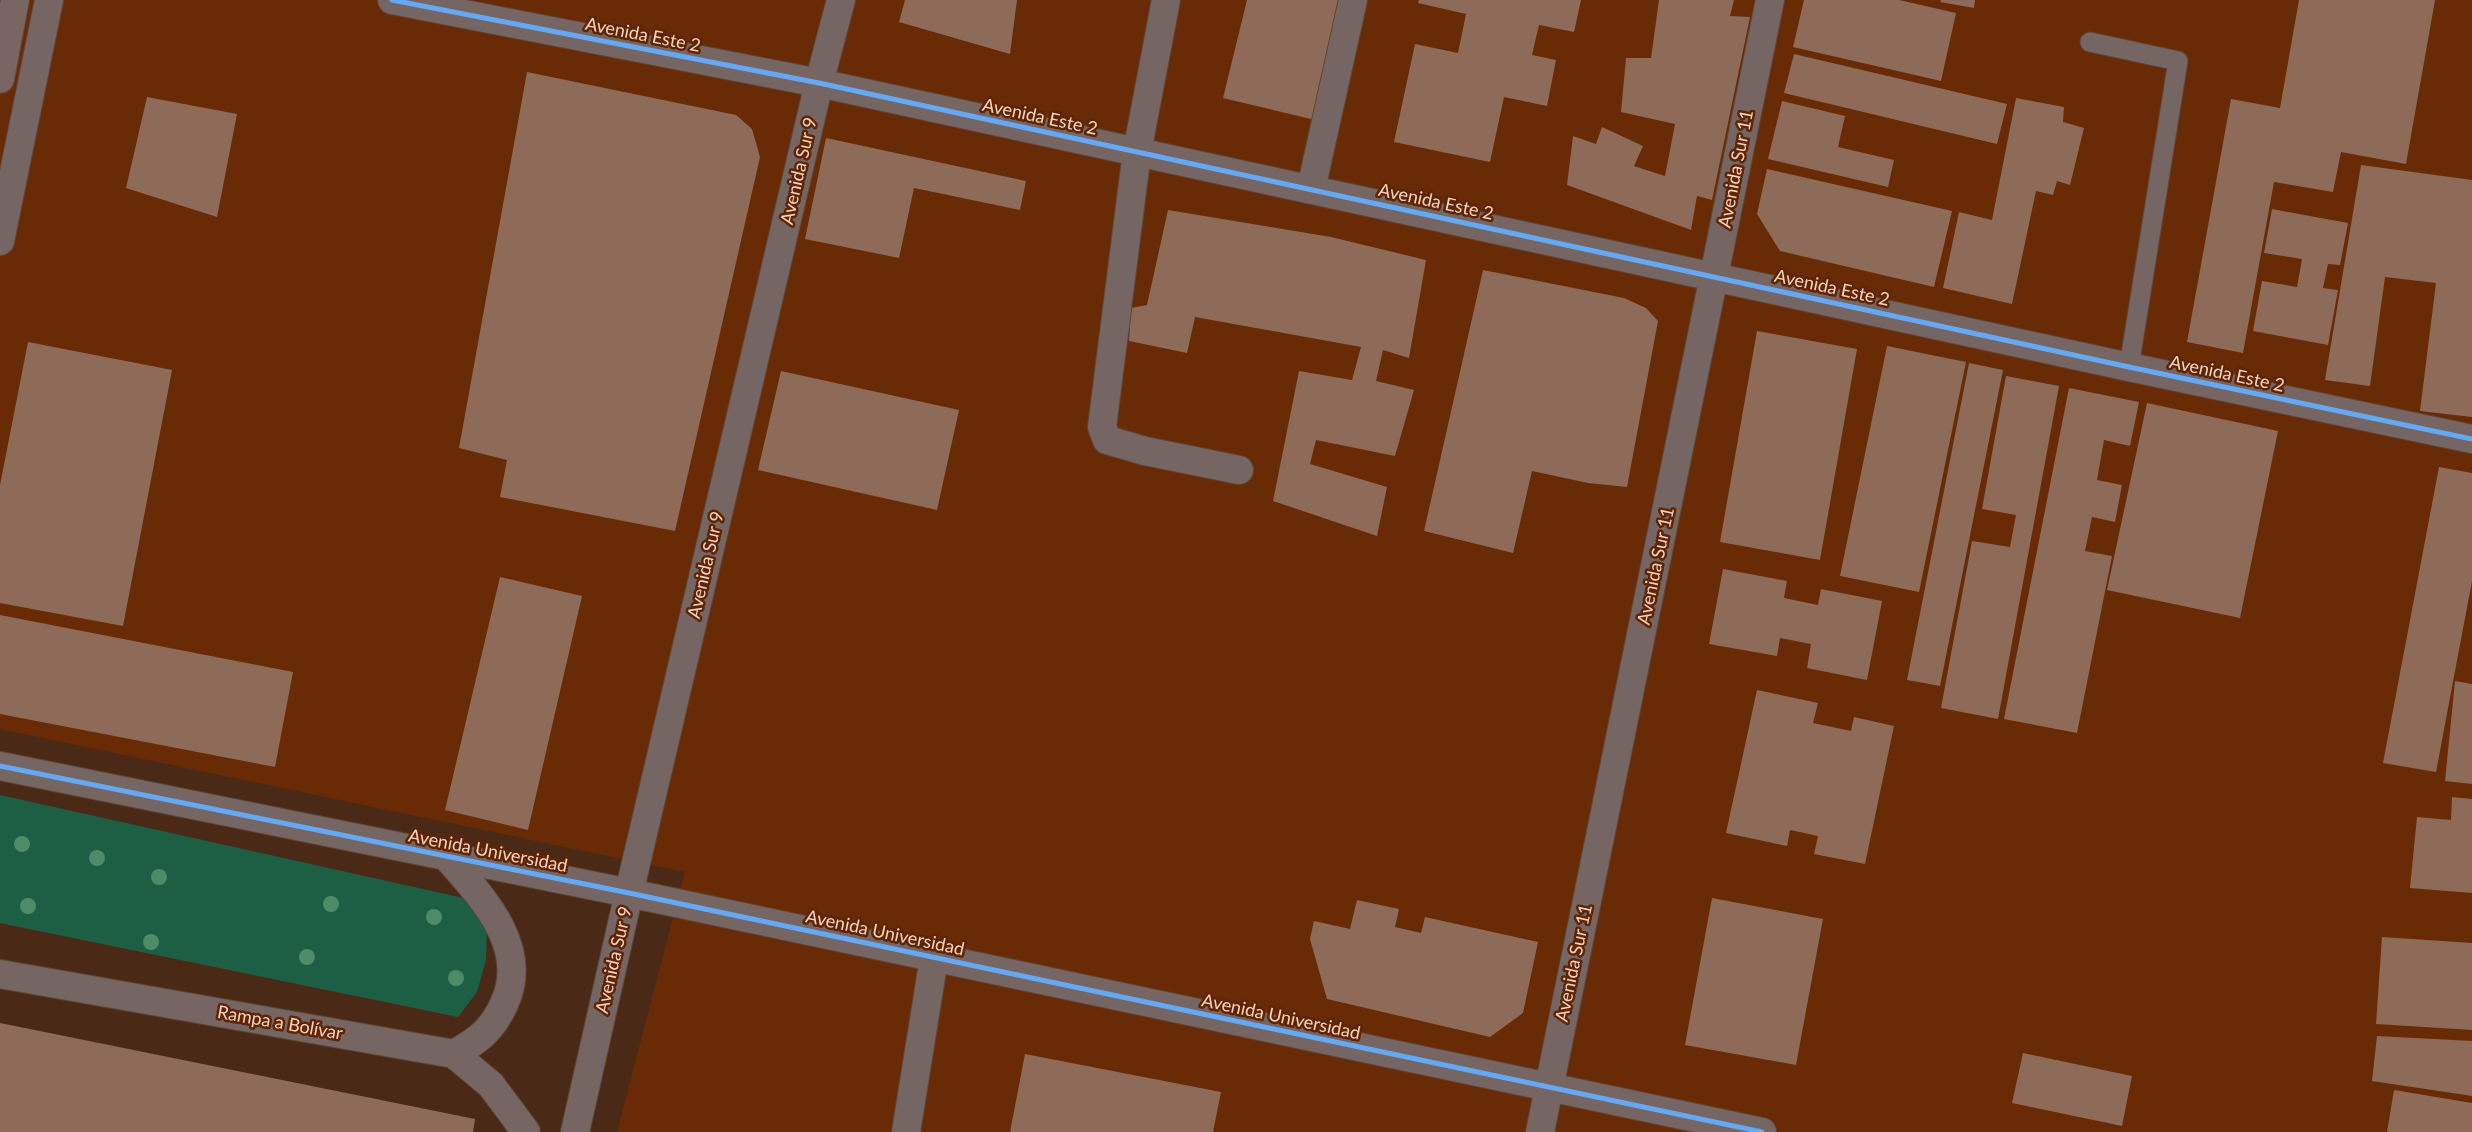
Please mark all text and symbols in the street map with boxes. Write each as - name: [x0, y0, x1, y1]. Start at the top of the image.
- street label: Avenida Este 2: [584, 13, 702, 57]
- street label: Avenida Este 2: [981, 94, 1099, 140]
- street label: Avenida Sur 11: [1714, 108, 1758, 230]
- street label: Avenida Sur 9: [776, 115, 822, 227]
- street label: Avenida Este 2: [1377, 179, 1495, 225]
- street label: Avenida Este 2: [1773, 265, 1891, 311]
- street label: Avenida Este 2: [2168, 351, 2286, 397]
- street label: Avenida Sur 11: [1633, 505, 1679, 627]
- street label: Avenida Sur 9: [683, 509, 729, 621]
- street label: Avenida Universidad: [407, 825, 569, 877]
- street label: Avenida Sur 11: [1551, 902, 1597, 1024]
- street label: Avenida Sur 9: [591, 904, 637, 1016]
- street label: Avenida Universidad: [804, 906, 966, 960]
- street label: Avenida Universidad: [1200, 990, 1362, 1044]
- street label: Rampa a Bolívar: [216, 1001, 344, 1045]

